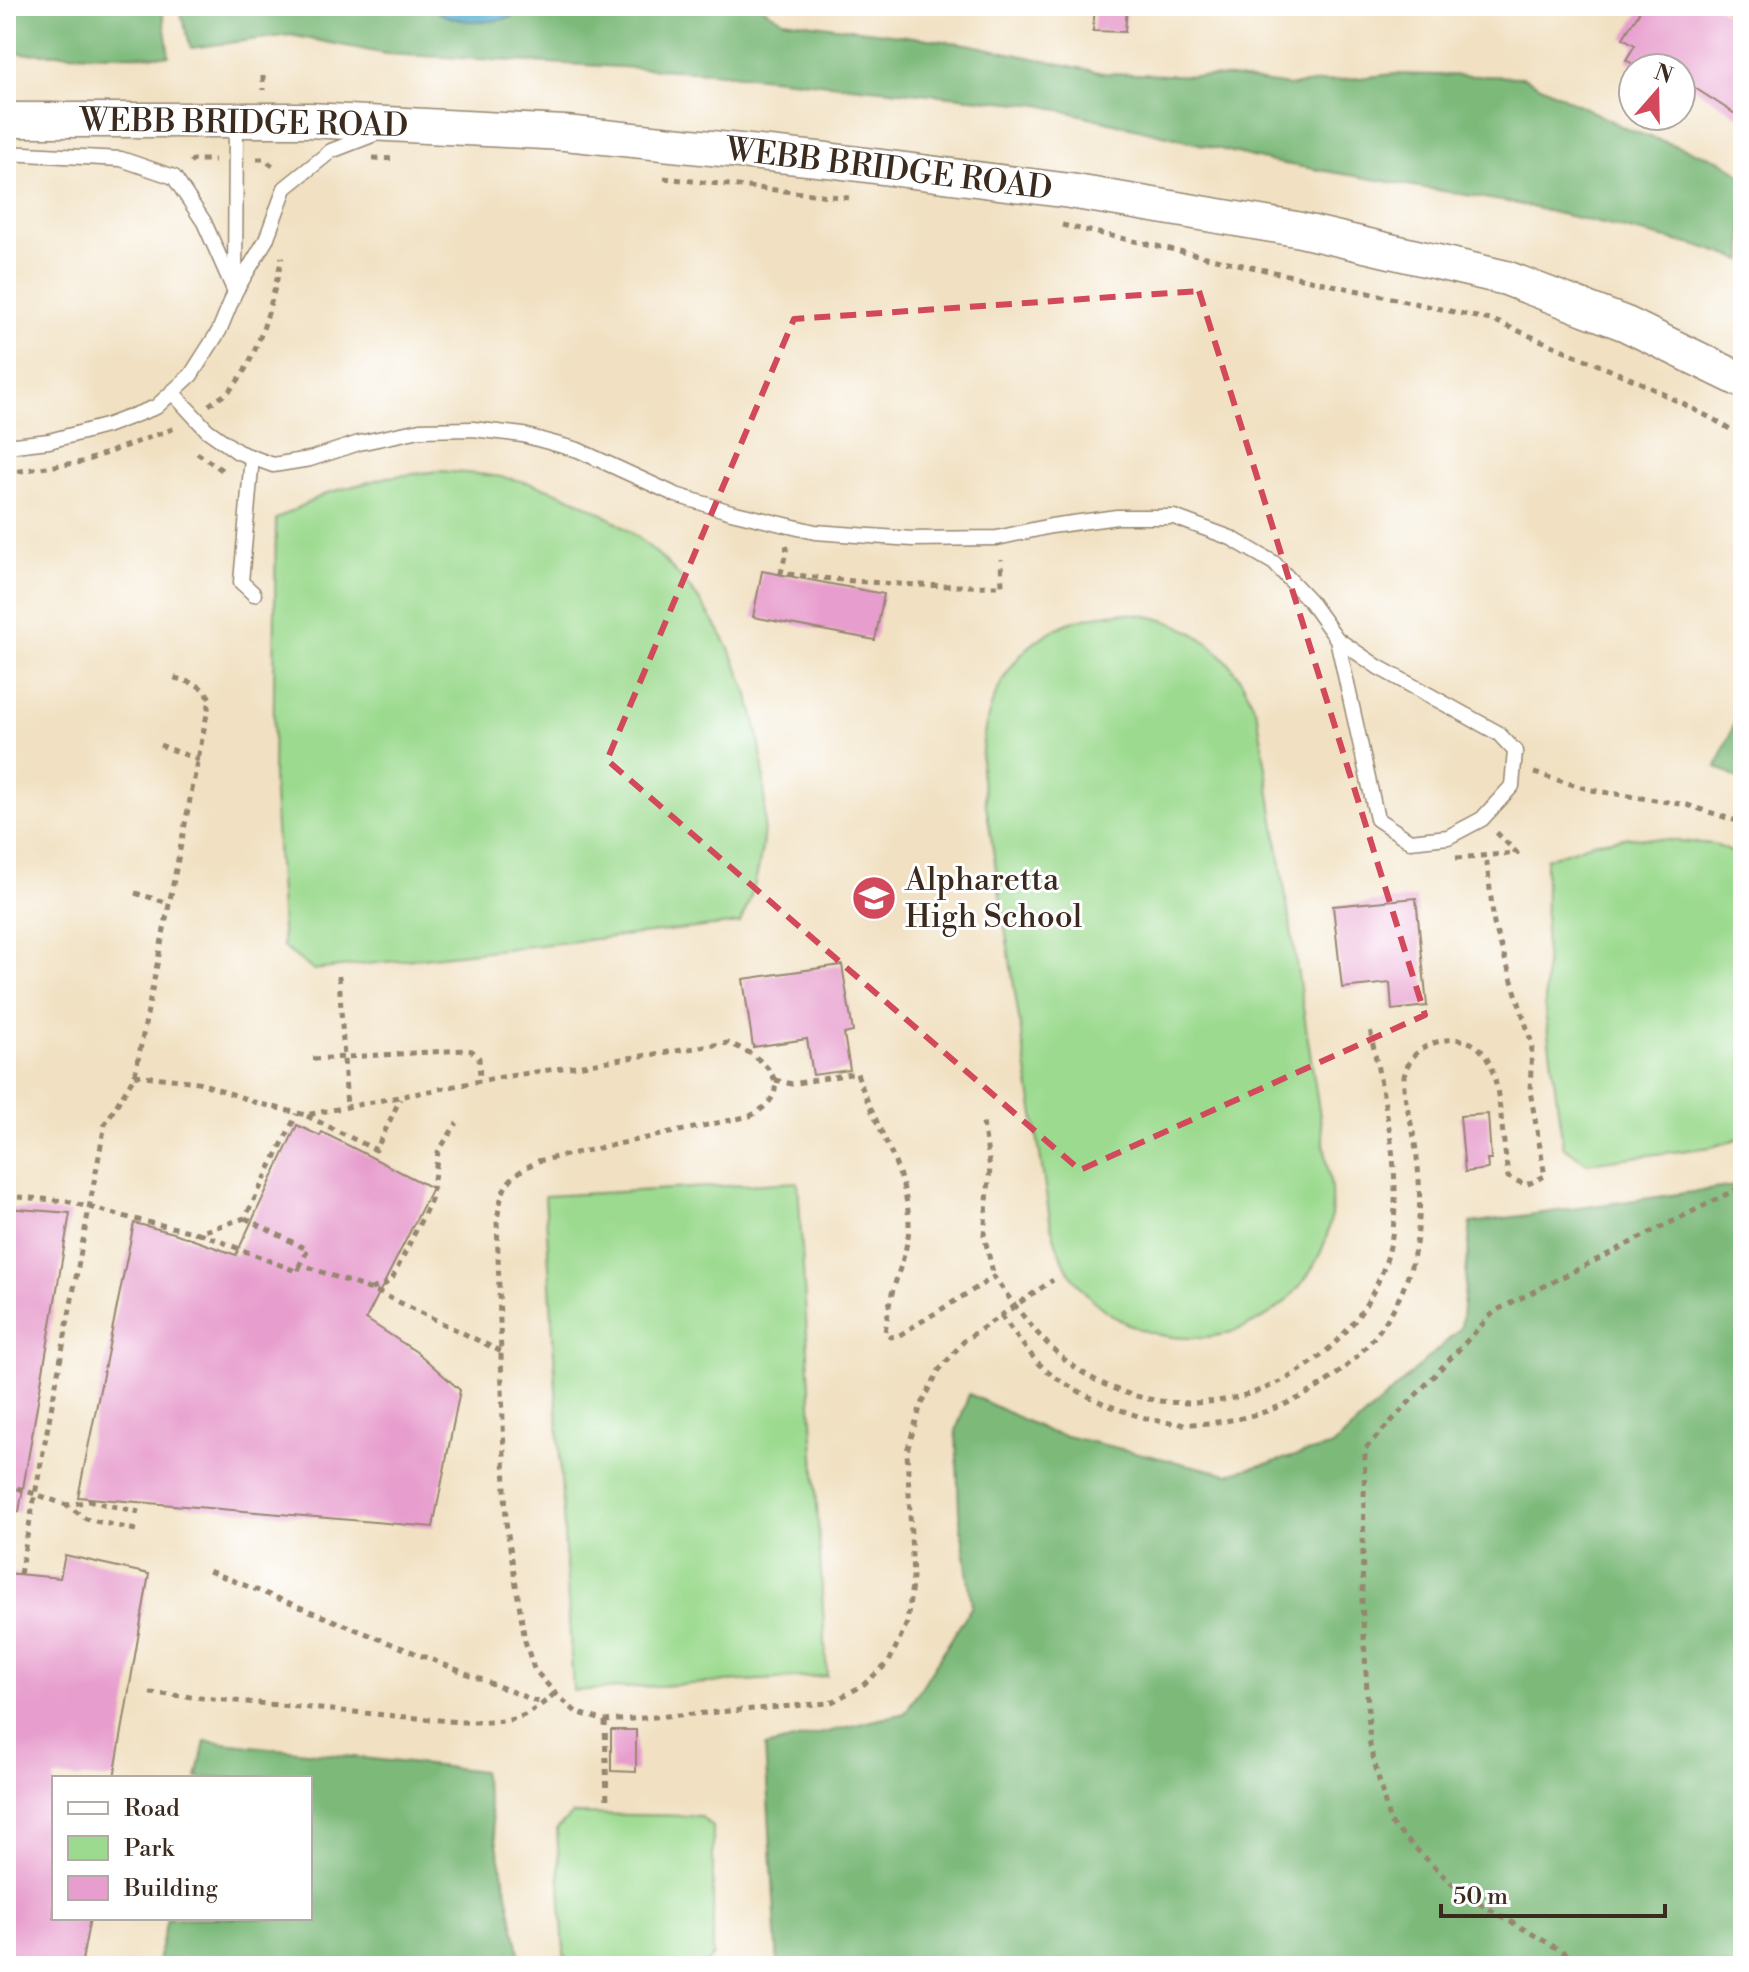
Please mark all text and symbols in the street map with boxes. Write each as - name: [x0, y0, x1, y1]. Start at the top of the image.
- north arrow: [1617, 52, 1697, 132]
- text: N: [1651, 59, 1677, 90]
- street label: WEBB BRIDGE ROAD: [78, 100, 409, 146]
- street label: WEBB BRIDGE ROAD: [722, 129, 1055, 209]
- place label: Alpharetta High School: [904, 860, 1083, 937]
- school or university icon: Alpharetta High School: [850, 874, 898, 922]
- legend: [52, 1776, 312, 1920]
- text: Road: [124, 1794, 180, 1824]
- text: Park: [124, 1834, 175, 1864]
- scale bar: [1441, 1868, 1665, 1918]
- text: Building: [123, 1874, 218, 1904]
- text: 50 m: [1453, 1882, 1508, 1912]

